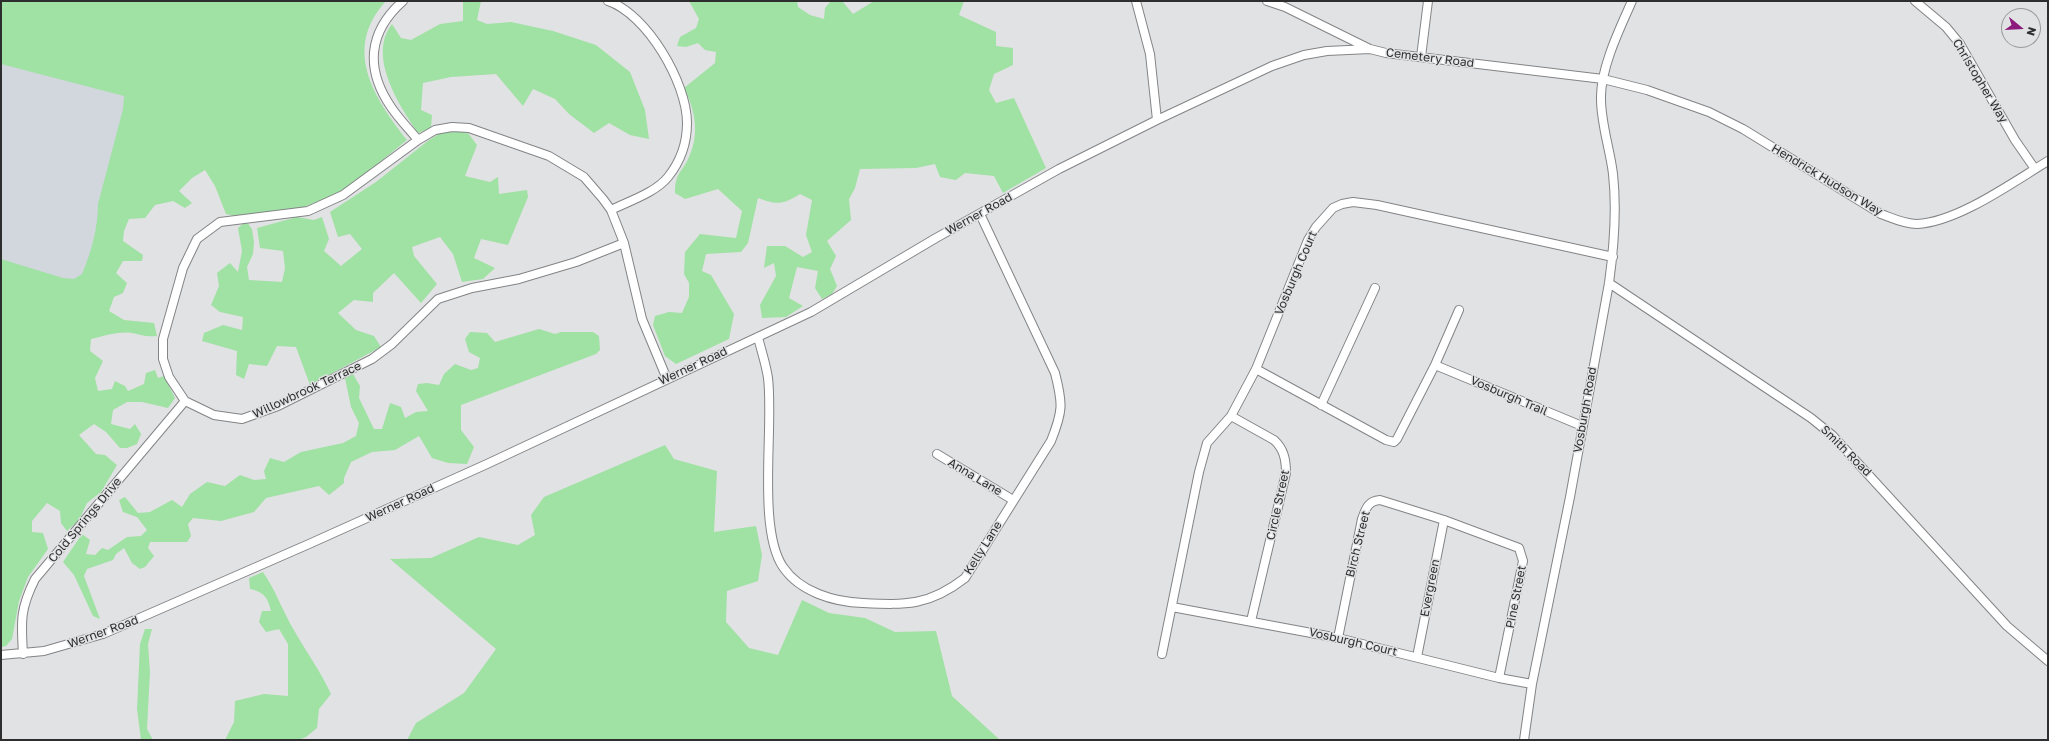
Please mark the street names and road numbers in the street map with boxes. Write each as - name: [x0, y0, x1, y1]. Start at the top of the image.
- street label: Christopher Way: [1949, 36, 2011, 126]
- street label: Cemetery Road: [1385, 45, 1475, 71]
- street label: Hendrick Hudson Way: [1769, 141, 1885, 219]
- street label: Werner Road: [943, 190, 1015, 238]
- street label: Vosburgh Court: [1272, 229, 1320, 317]
- street label: Werner Road: [656, 344, 730, 388]
- street label: Willowbrook Terrace: [250, 359, 364, 421]
- street label: Vosburgh Road: [1570, 366, 1600, 454]
- street label: Vosburgh Trail: [1468, 373, 1550, 419]
- street label: Smith Road: [1818, 423, 1874, 479]
- street label: Anna Lane: [945, 455, 1005, 499]
- street label: Circle Street: [1264, 468, 1292, 542]
- street label: Cold Springs Drive: [45, 475, 125, 565]
- street label: Werner Road: [363, 481, 437, 525]
- street label: Birch Street: [1343, 509, 1373, 579]
- street label: Kelly Lane: [961, 519, 1005, 577]
- street label: Evergreen: [1417, 558, 1443, 618]
- street label: Pine Street: [1503, 564, 1529, 630]
- street label: Werner Road: [66, 613, 140, 651]
- street label: Vosburgh Court: [1307, 625, 1399, 659]

